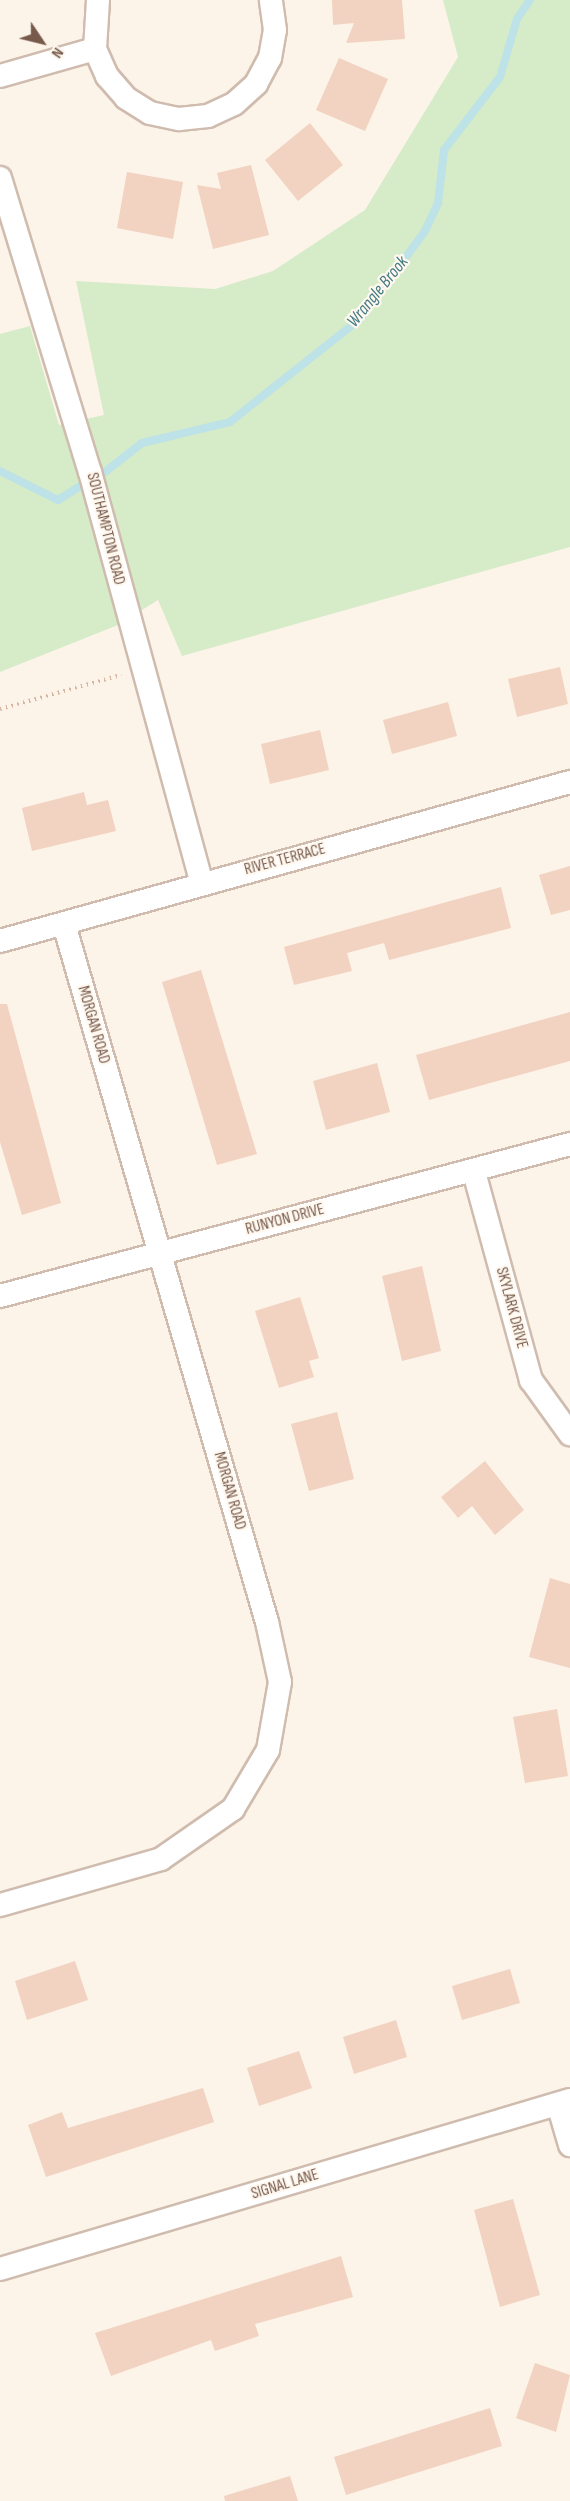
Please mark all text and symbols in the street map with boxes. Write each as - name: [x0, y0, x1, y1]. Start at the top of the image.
- north arrow: [12, 12, 72, 72]
- text: N: [47, 44, 67, 62]
- water label: Wrangle Brook: [343, 252, 413, 332]
- street label: SOUTHAMPTON ROAD: [82, 471, 128, 587]
- street label: RIVER TERRACE: [242, 840, 328, 880]
- street label: MORGAN ROAD: [73, 984, 113, 1066]
- street label: RUNYON DRIVE: [244, 1200, 326, 1240]
- street label: SKYLARK DRIVE: [491, 1265, 531, 1351]
- street label: MORGAN ROAD: [209, 1450, 249, 1532]
- street label: SIGNAL LANE: [249, 2166, 321, 2204]

